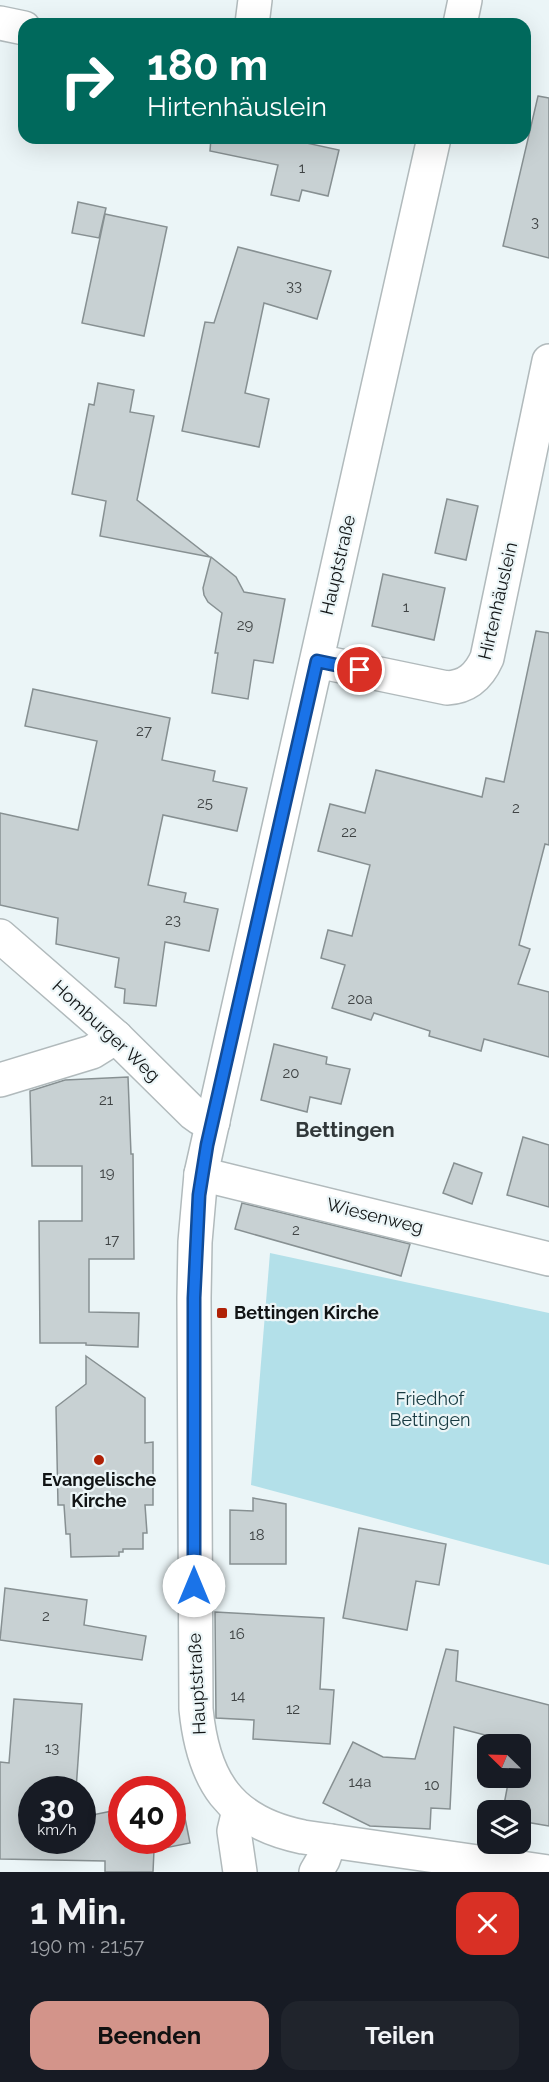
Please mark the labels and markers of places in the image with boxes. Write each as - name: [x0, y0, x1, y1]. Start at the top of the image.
- pin: [334, 644, 385, 695]
- place label: Bettingen Kirche: [234, 1302, 379, 1323]
- marker: Bettingen Kirche: [215, 1306, 229, 1320]
- marker: Evangelische Kirche: [92, 1453, 106, 1467]
- place label: Evangelische Kirche: [42, 1469, 157, 1511]

